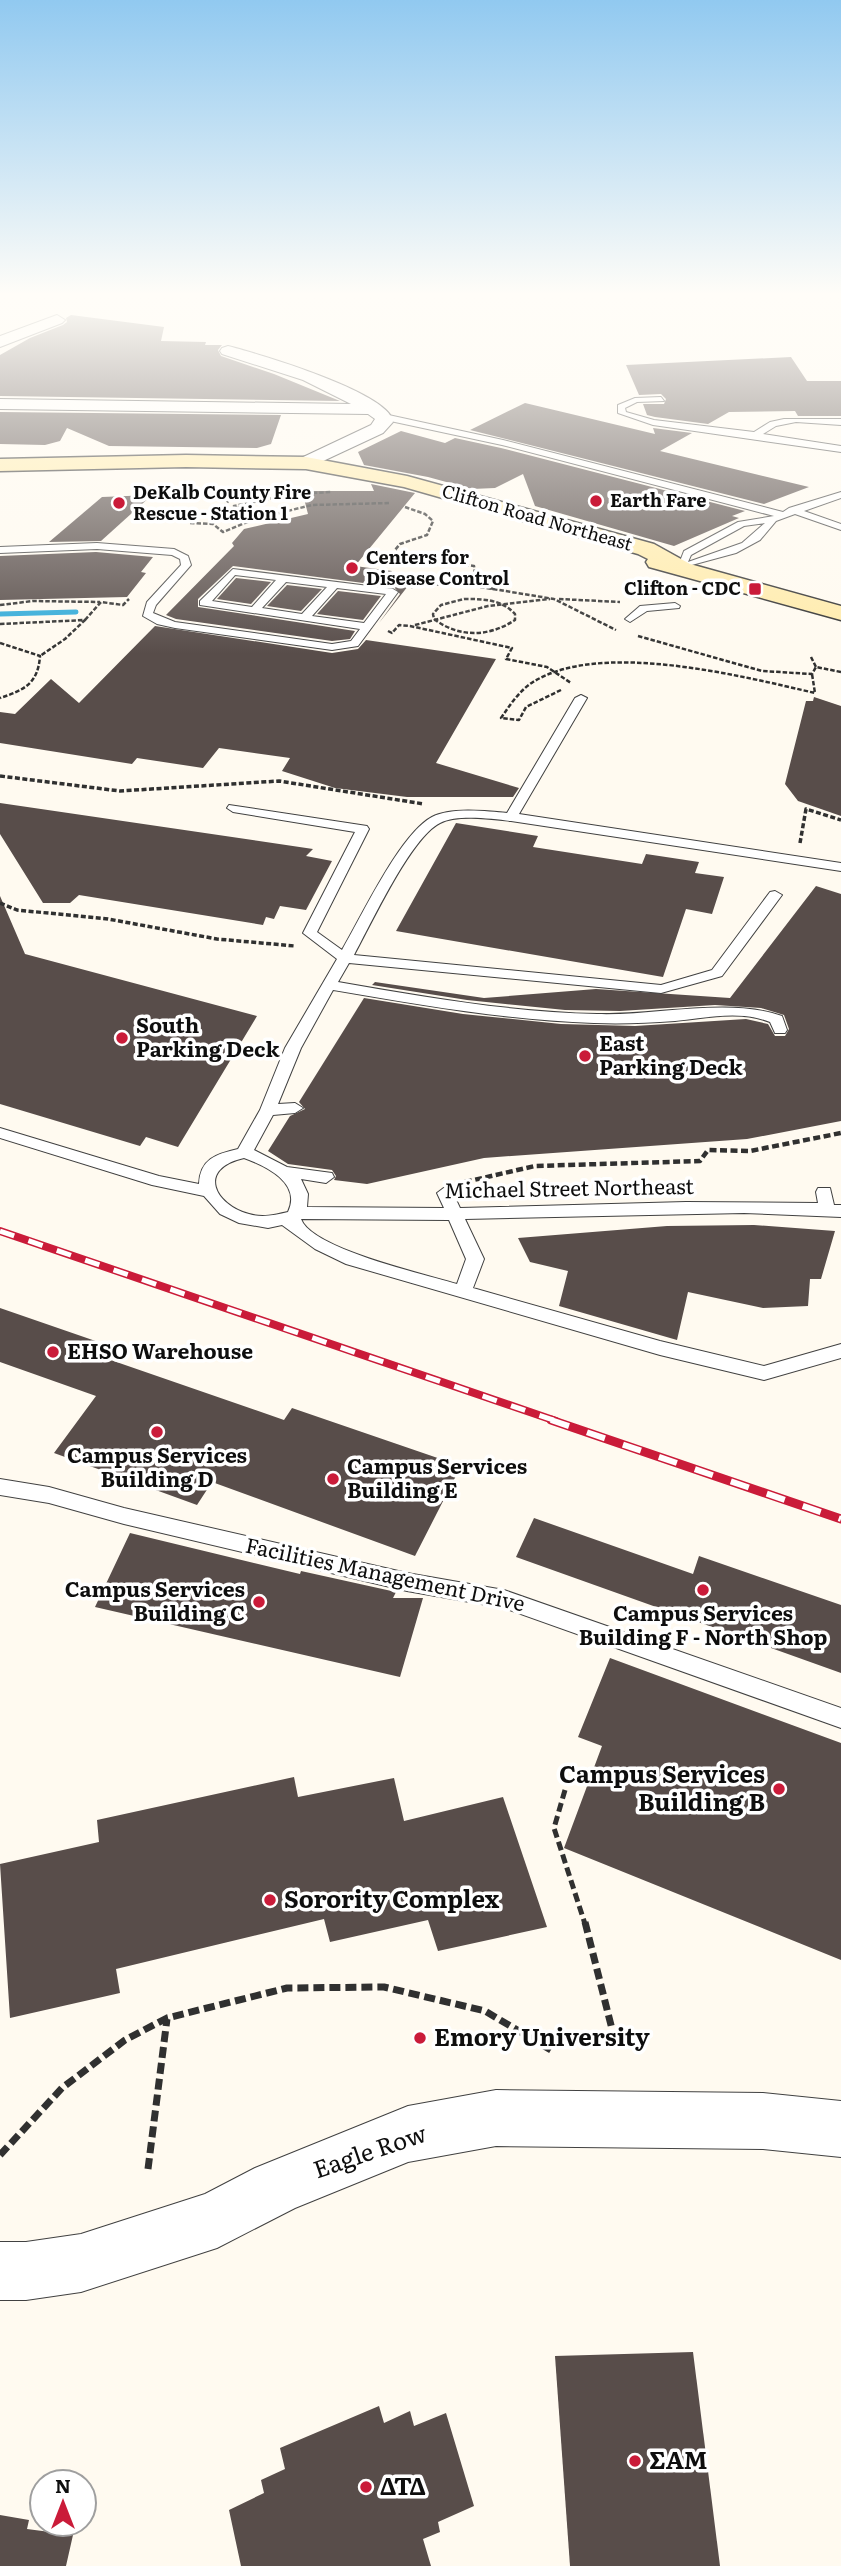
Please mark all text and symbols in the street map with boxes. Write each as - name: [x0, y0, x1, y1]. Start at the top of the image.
- street label: Clifton Road Northeast: [439, 476, 637, 557]
- place label: DeKalb County Fire Rescue - Station 1: [133, 478, 311, 526]
- place label: Earth Fare: [610, 486, 706, 513]
- marker: Earth Fare: [588, 493, 604, 509]
- marker: DeKalb County Fire Rescue - Station 1: [111, 495, 127, 511]
- place label: Centers for Disease Control: [366, 543, 510, 591]
- marker: Centers for Disease Control: [344, 560, 360, 576]
- place label: Clifton - CDC: [624, 574, 741, 601]
- marker: Clifton - CDC: [747, 581, 763, 597]
- place label: South Parking Deck: [136, 1008, 280, 1063]
- place label: East Parking Deck: [599, 1026, 743, 1081]
- marker: South Parking Deck: [114, 1030, 130, 1046]
- marker: East Parking Deck: [577, 1048, 593, 1064]
- street label: Michael Street Northeast: [444, 1169, 695, 1204]
- place label: EHSO Warehouse: [67, 1334, 253, 1365]
- marker: EHSO Warehouse: [45, 1344, 61, 1360]
- marker: Campus Services Building D: [149, 1424, 165, 1440]
- place label: Campus Services Building D: [67, 1438, 247, 1493]
- place label: Campus Services Building E: [347, 1449, 527, 1504]
- marker: Campus Services Building E: [325, 1471, 341, 1487]
- street label: Facilities Management Drive: [243, 1528, 528, 1617]
- place label: Campus Services Building C: [65, 1572, 245, 1627]
- marker: Campus Services Building F - North Shop: [695, 1582, 711, 1598]
- marker: Campus Services Building C: [251, 1594, 267, 1610]
- place label: Campus Services Building F - North Shop: [579, 1596, 827, 1651]
- place label: Campus Services Building B: [559, 1755, 765, 1818]
- marker: Campus Services Building B: [771, 1781, 787, 1797]
- place label: Sorority Complex: [284, 1880, 500, 1915]
- marker: Sorority Complex: [262, 1892, 278, 1908]
- place label: Emory University: [434, 2018, 650, 2053]
- marker: Emory University: [412, 2030, 428, 2046]
- street label: Eagle Row: [308, 2114, 431, 2185]
- place label: ΣAM: [649, 2441, 708, 2476]
- marker: ΣAM: [627, 2453, 643, 2469]
- place label: ΔΤΔ: [380, 2467, 426, 2502]
- north arrow: [28, 2468, 98, 2538]
- text: N: [55, 2471, 71, 2499]
- marker: ΔΤΔ: [358, 2479, 374, 2495]

